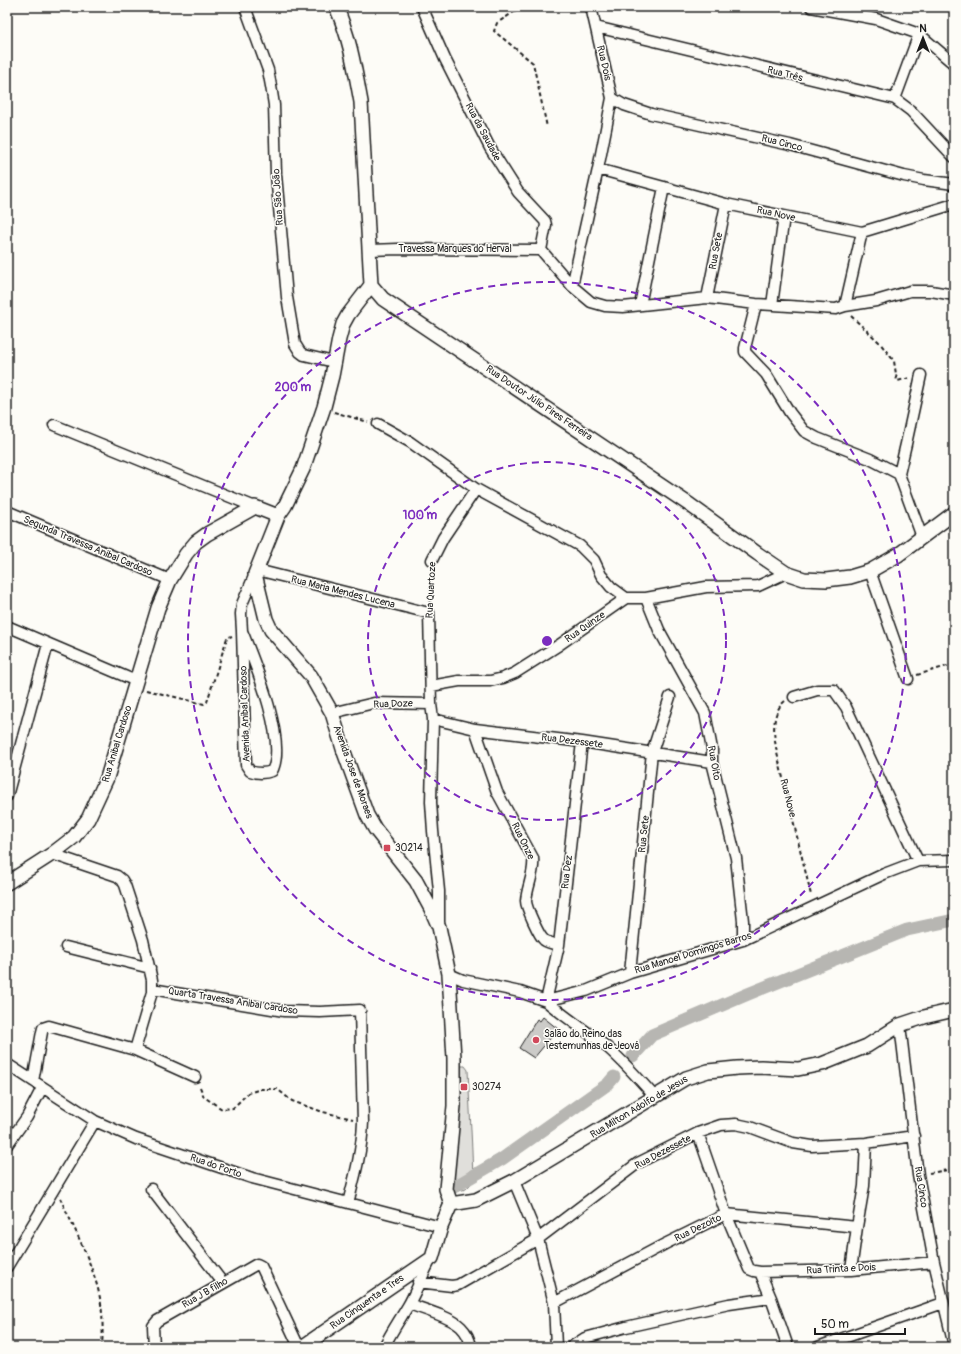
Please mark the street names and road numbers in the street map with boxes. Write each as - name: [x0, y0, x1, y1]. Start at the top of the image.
- street label: Rua Dois: [594, 44, 614, 82]
- street label: Rua Três: [766, 64, 805, 84]
- street label: Rua da Saudade: [463, 101, 503, 163]
- street label: Rua Cinco: [760, 132, 804, 154]
- street label: Rua São João: [270, 168, 286, 226]
- street label: Rua Nove: [756, 204, 796, 224]
- street label: Rua Sete: [707, 231, 725, 270]
- street label: Travessa Marques do Herval: [398, 243, 512, 255]
- street label: Rua Doutor Júlio Pires Ferreira: [483, 363, 595, 443]
- street label: Segunda Travessa Anibal Cardoso: [22, 513, 155, 579]
- street label: Rua Quartoze: [424, 561, 438, 619]
- street label: Rua Maria Mendes Lucena: [290, 573, 397, 611]
- street label: Rua Quinze: [563, 609, 607, 645]
- street label: Avenida Anibal Cardoso: [237, 665, 253, 762]
- street label: Rua Doze: [373, 697, 413, 711]
- street label: Rua Anibal Cardoso: [100, 703, 135, 784]
- street label: Avenida Jose de Moraes: [331, 724, 376, 821]
- street label: Rua Dezessete: [541, 731, 603, 751]
- street label: Rua Oito: [705, 745, 723, 782]
- street label: Rua Nove: [777, 778, 799, 819]
- street label: Rua Sete: [636, 815, 652, 853]
- street label: Rua Onze: [509, 820, 537, 862]
- street label: Rua Dez: [559, 854, 575, 890]
- street label: Rua Manoel Domingos Barros: [633, 929, 753, 977]
- street label: Quarta Travessa Anibal Cardoso: [167, 985, 299, 1017]
- street label: Rua Milton Adolfo de Jesus: [588, 1073, 690, 1141]
- street label: Rua Dezessete: [633, 1132, 693, 1172]
- street label: Rua do Porto: [189, 1152, 244, 1181]
- street label: Rua Cinco: [912, 1166, 930, 1209]
- street label: Rua Dezoito: [673, 1211, 724, 1244]
- street label: Rua Trinta e Dois: [806, 1261, 877, 1277]
- street label: Rua Cinquenta e Tres: [328, 1272, 407, 1332]
- street label: Rua J B filho: [180, 1275, 230, 1311]

